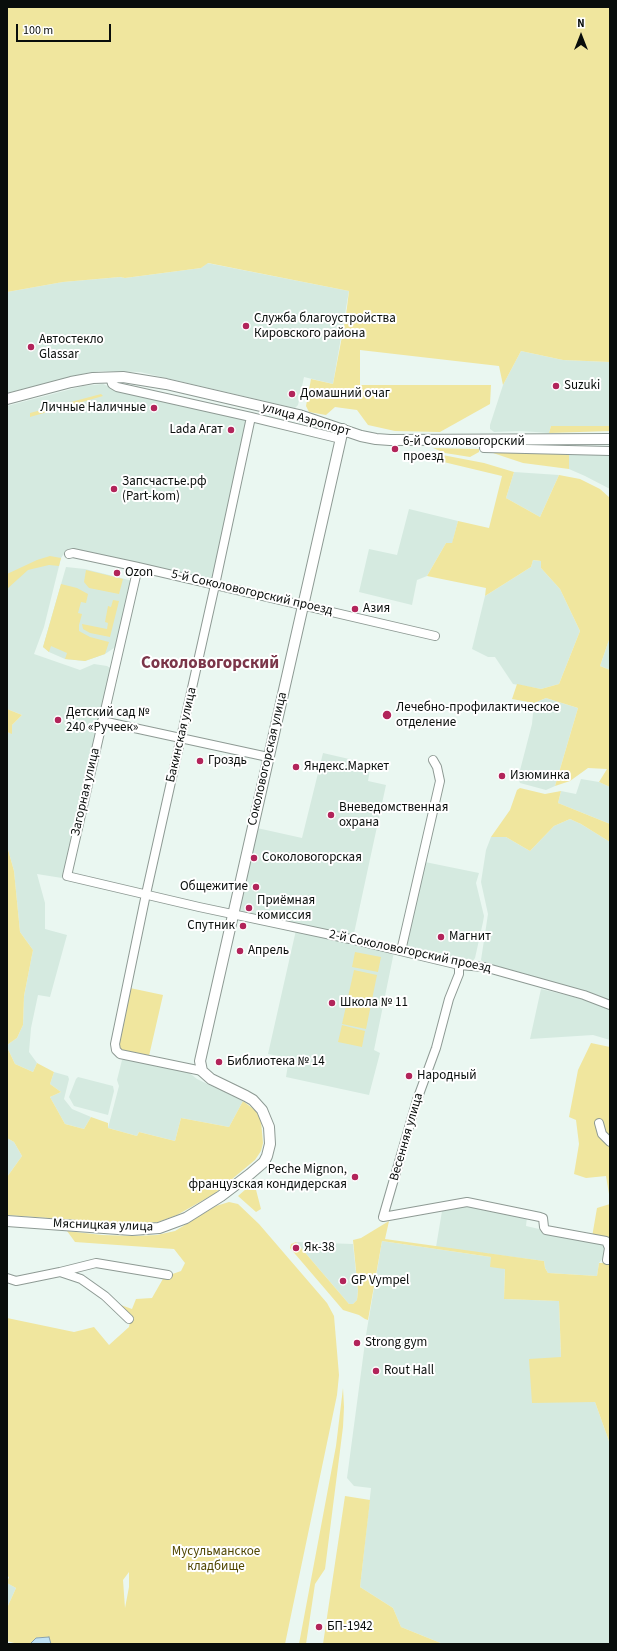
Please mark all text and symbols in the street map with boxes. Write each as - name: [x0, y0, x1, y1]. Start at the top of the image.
- scale bar: [18, 16, 113, 42]
- north arrow: [561, 16, 601, 56]
- text: N: [577, 16, 585, 31]
- text: 100 m: [23, 22, 53, 39]
- place label: Служба благоустройства Кировского района: [254, 311, 396, 342]
- marker: Служба благоустройства Кировского района: [241, 321, 251, 331]
- place label: Автостекло Glassar: [39, 332, 104, 363]
- marker: Автостекло Glassar: [26, 342, 36, 352]
- place label: Suzuki: [564, 378, 600, 394]
- marker: Suzuki: [551, 381, 561, 391]
- place label: Домашний очаг: [300, 386, 390, 402]
- marker: Домашний очаг: [287, 389, 297, 399]
- place label: Личные Наличные: [40, 400, 146, 416]
- street label: улица Аэропорт: [260, 400, 352, 440]
- marker: Личные Наличные: [149, 403, 159, 413]
- place label: Lada Агат: [169, 422, 223, 438]
- marker: Lada Агат: [226, 425, 236, 435]
- place label: 6-й Соколовогорский проезд: [403, 434, 525, 465]
- marker: 6-й Соколовогорский проезд: [390, 444, 400, 454]
- place label: Запсчастье.рф (Part-kom): [122, 474, 206, 505]
- marker: Запсчастье.рф (Part-kom): [109, 484, 119, 494]
- place label: Ozon: [125, 565, 153, 581]
- street label: 5-й Соколовогорский проезд: [170, 567, 334, 619]
- marker: Ozon: [112, 568, 122, 578]
- place label: Азия: [363, 601, 390, 617]
- marker: Азия: [350, 604, 360, 614]
- district label: Соколовогорский: [141, 654, 279, 674]
- street label: Бакинская улица: [163, 686, 201, 784]
- street label: Соколовогорская улица: [245, 691, 291, 827]
- place label: Лечебно-профилактическое отделение: [396, 700, 559, 731]
- place label: Детский сад № 240 «Ручеек»: [66, 705, 150, 736]
- marker: Лечебно-профилактическое отделение: [381, 709, 393, 721]
- marker: Детский сад № 240 «Ручеек»: [53, 715, 63, 725]
- street label: Загорная улица: [68, 746, 104, 838]
- place label: Гроздь: [208, 753, 247, 769]
- marker: Гроздь: [195, 756, 205, 766]
- place label: Яндекс.Маркет: [304, 759, 389, 775]
- marker: Яндекс.Маркет: [291, 762, 301, 772]
- place label: Изюминка: [510, 768, 570, 784]
- marker: Изюминка: [497, 771, 507, 781]
- place label: Вневедомственная охрана: [339, 800, 448, 831]
- marker: Вневедомственная охрана: [326, 810, 336, 820]
- place label: Соколовогорская: [262, 850, 362, 866]
- marker: Соколовогорская: [249, 853, 259, 863]
- place label: Общежитие: [180, 879, 248, 895]
- marker: Общежитие: [251, 882, 261, 892]
- place label: Приёмная комиссия: [257, 893, 315, 924]
- marker: Приёмная комиссия: [244, 903, 254, 913]
- place label: Спутник: [187, 918, 235, 934]
- marker: Спутник: [238, 921, 248, 931]
- street label: 2-й Соколовогорский проезд: [328, 927, 492, 977]
- place label: Магнит: [449, 929, 491, 945]
- marker: Магнит: [436, 932, 446, 942]
- place label: Апрель: [248, 943, 289, 959]
- marker: Апрель: [235, 946, 245, 956]
- place label: Школа № 11: [340, 995, 408, 1011]
- marker: Школа № 11: [327, 998, 337, 1008]
- place label: Библиотека № 14: [227, 1054, 325, 1070]
- marker: Библиотека № 14: [214, 1057, 224, 1067]
- place label: Народный: [417, 1068, 477, 1084]
- marker: Народный: [404, 1071, 414, 1081]
- street label: Весенняя улица: [387, 1091, 427, 1183]
- place label: Peche Mignon, французская кондидерская: [189, 1162, 347, 1193]
- marker: Peche Mignon, французская кондидерская: [350, 1172, 360, 1182]
- street label: Мясницкая улица: [53, 1216, 153, 1236]
- place label: Як-38: [304, 1240, 335, 1256]
- marker: Як-38: [291, 1243, 301, 1253]
- place label: GP Vympel: [351, 1273, 409, 1289]
- marker: GP Vympel: [338, 1276, 348, 1286]
- place label: Strong gym: [365, 1335, 427, 1351]
- marker: Strong gym: [352, 1338, 362, 1348]
- place label: Rout Hall: [384, 1363, 434, 1379]
- marker: Rout Hall: [371, 1366, 381, 1376]
- park label: Мусульманское кладбище: [172, 1544, 260, 1575]
- place label: БП-1942: [327, 1619, 373, 1635]
- marker: БП-1942: [314, 1622, 324, 1632]

